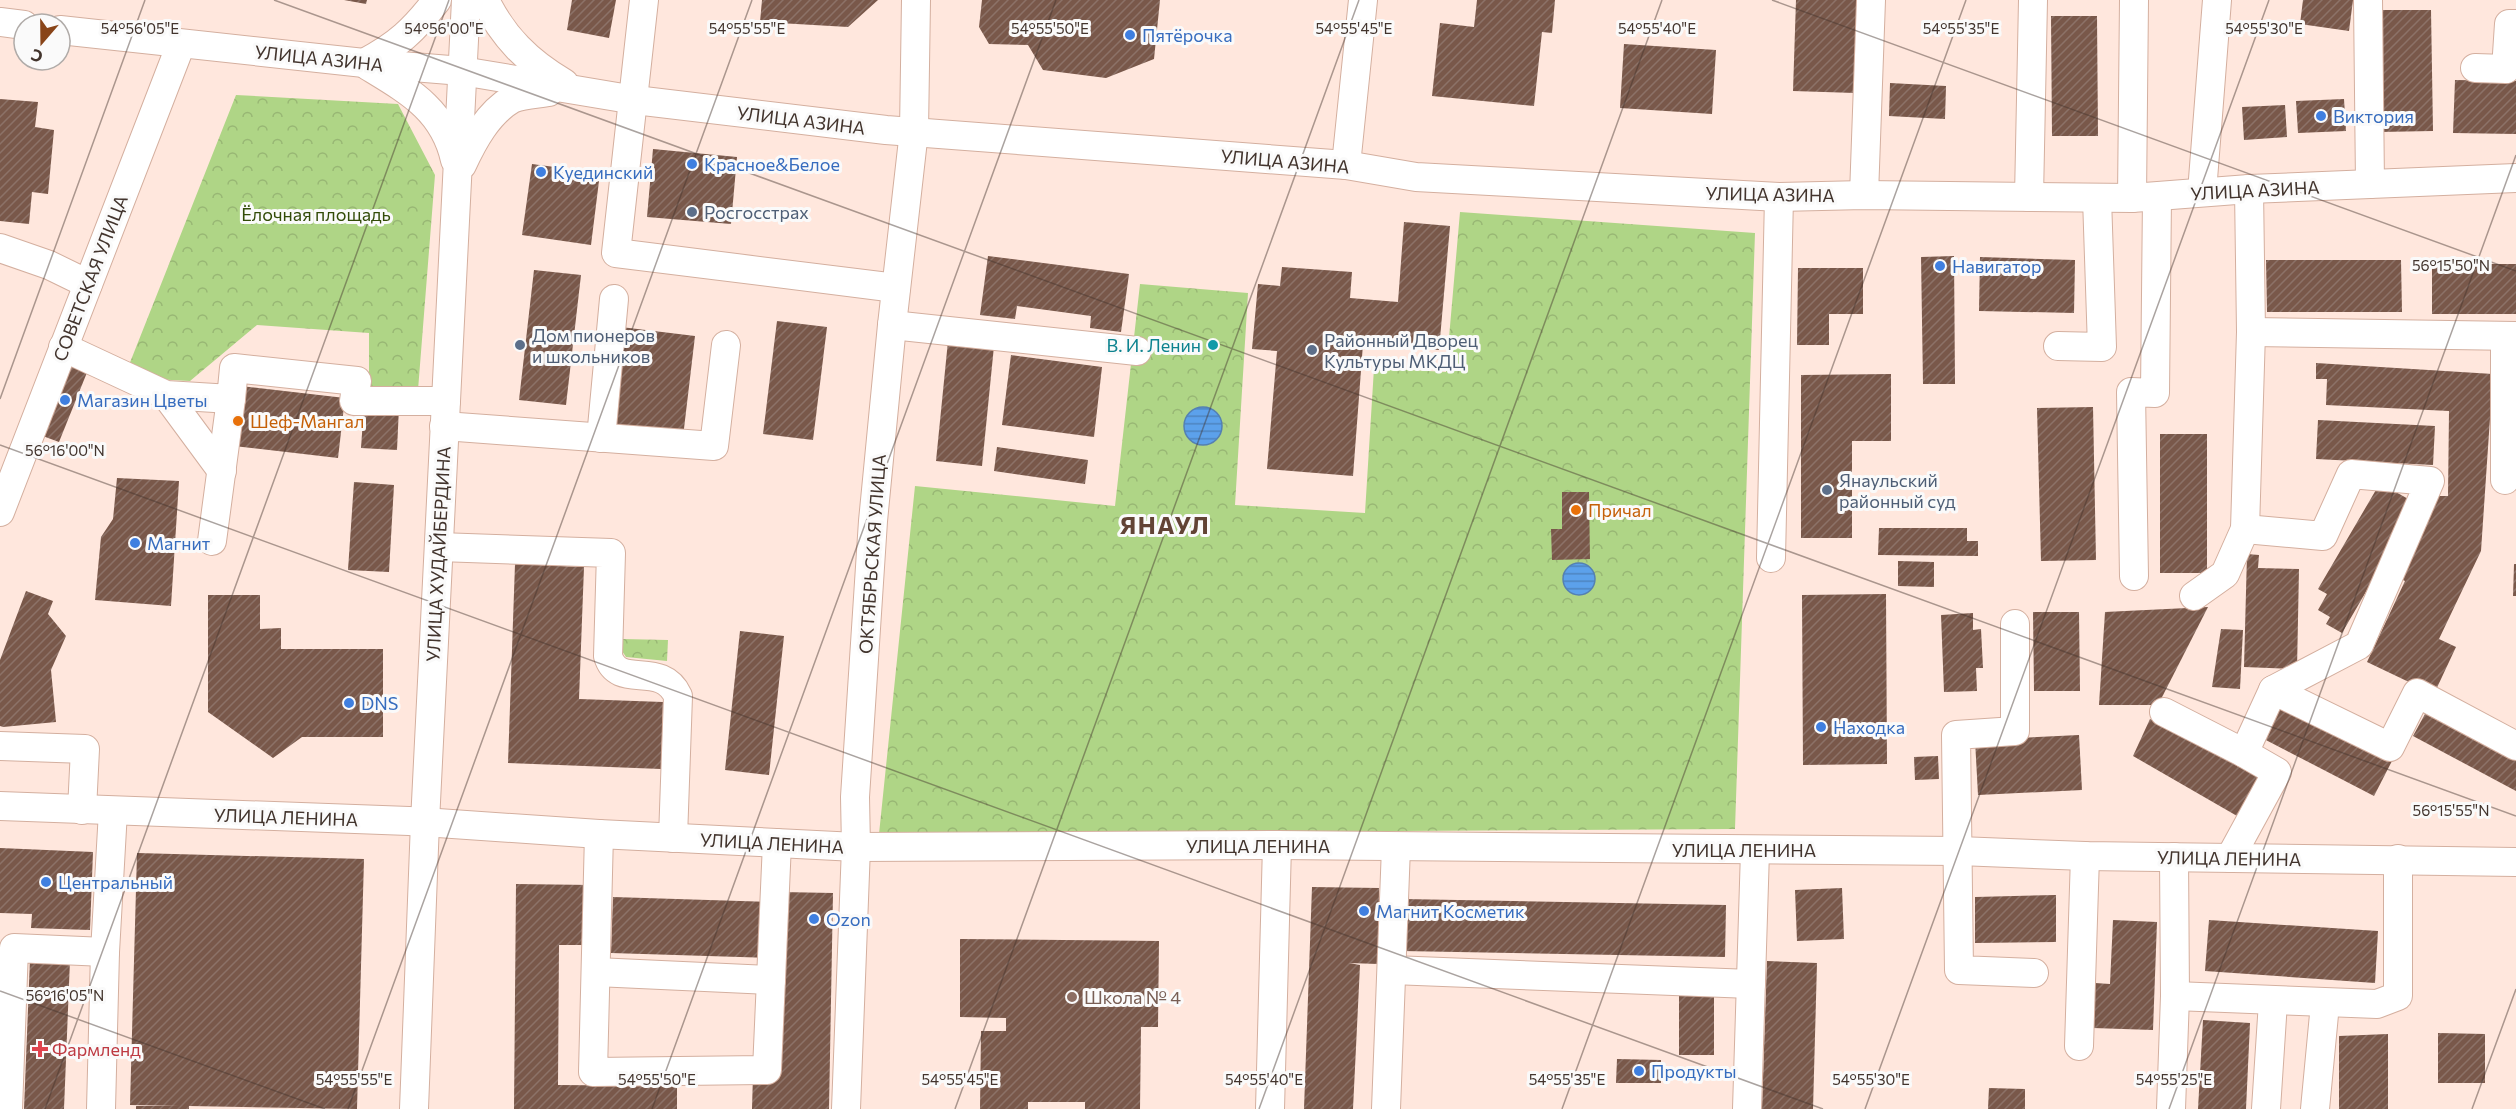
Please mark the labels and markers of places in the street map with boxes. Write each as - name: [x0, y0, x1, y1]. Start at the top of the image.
- place label: Пятёрочка: [1142, 24, 1233, 46]
- marker: Пятёрочка: [1123, 28, 1137, 42]
- place label: Виктория: [2333, 105, 2414, 127]
- marker: Виктория: [2314, 109, 2328, 123]
- place label: Красное&Белое: [704, 153, 840, 175]
- marker: Красное&Белое: [685, 157, 699, 171]
- place label: Куединский: [553, 161, 653, 183]
- marker: Куединский: [534, 165, 548, 179]
- place label: Росгосстрах: [704, 201, 809, 223]
- marker: Росгосстрах: [685, 205, 699, 219]
- place label: Навигатор: [1952, 255, 2042, 277]
- marker: Навигатор: [1933, 259, 1947, 273]
- place label: Дом пионеров и школьников: [532, 324, 655, 367]
- place label: Районный Дворец Культуры МКДЦ: [1324, 329, 1478, 372]
- place label: В. И. Ленин: [1107, 334, 1201, 356]
- marker: Дом пионеров и школьников: [513, 338, 527, 352]
- marker: В. И. Ленин: [1206, 338, 1220, 352]
- marker: Районный Дворец Культуры МКДЦ: [1305, 343, 1319, 357]
- place label: Магазин Цветы: [77, 389, 208, 411]
- marker: Магазин Цветы: [58, 393, 72, 407]
- place label: Шеф-Мангал: [250, 410, 364, 432]
- marker: Шеф-Мангал: [231, 414, 245, 428]
- place label: Янаульский районный суд: [1839, 469, 1956, 512]
- marker: Янаульский районный суд: [1820, 483, 1834, 497]
- place label: Причал: [1588, 499, 1652, 521]
- marker: Причал: [1569, 503, 1583, 517]
- place label: Магнит: [147, 532, 211, 554]
- marker: Магнит: [128, 536, 142, 550]
- place label: DNS: [361, 692, 398, 714]
- marker: DNS: [342, 696, 356, 710]
- place label: Находка: [1833, 716, 1905, 738]
- marker: Находка: [1814, 720, 1828, 734]
- place label: Центральный: [58, 871, 173, 893]
- marker: Центральный: [39, 875, 53, 889]
- place label: Магнит Косметик: [1376, 900, 1525, 922]
- marker: Магнит Косметик: [1357, 904, 1371, 918]
- place label: Ozon: [826, 908, 871, 930]
- marker: Ozon: [807, 912, 821, 926]
- place label: Школа № 4: [1084, 986, 1181, 1008]
- marker: Школа № 4: [1065, 990, 1079, 1004]
- place label: Фармленд: [52, 1038, 141, 1060]
- marker: Фармленд: [33, 1042, 47, 1056]
- place label: Продукты: [1651, 1060, 1736, 1082]
- marker: Продукты: [1632, 1064, 1646, 1078]

